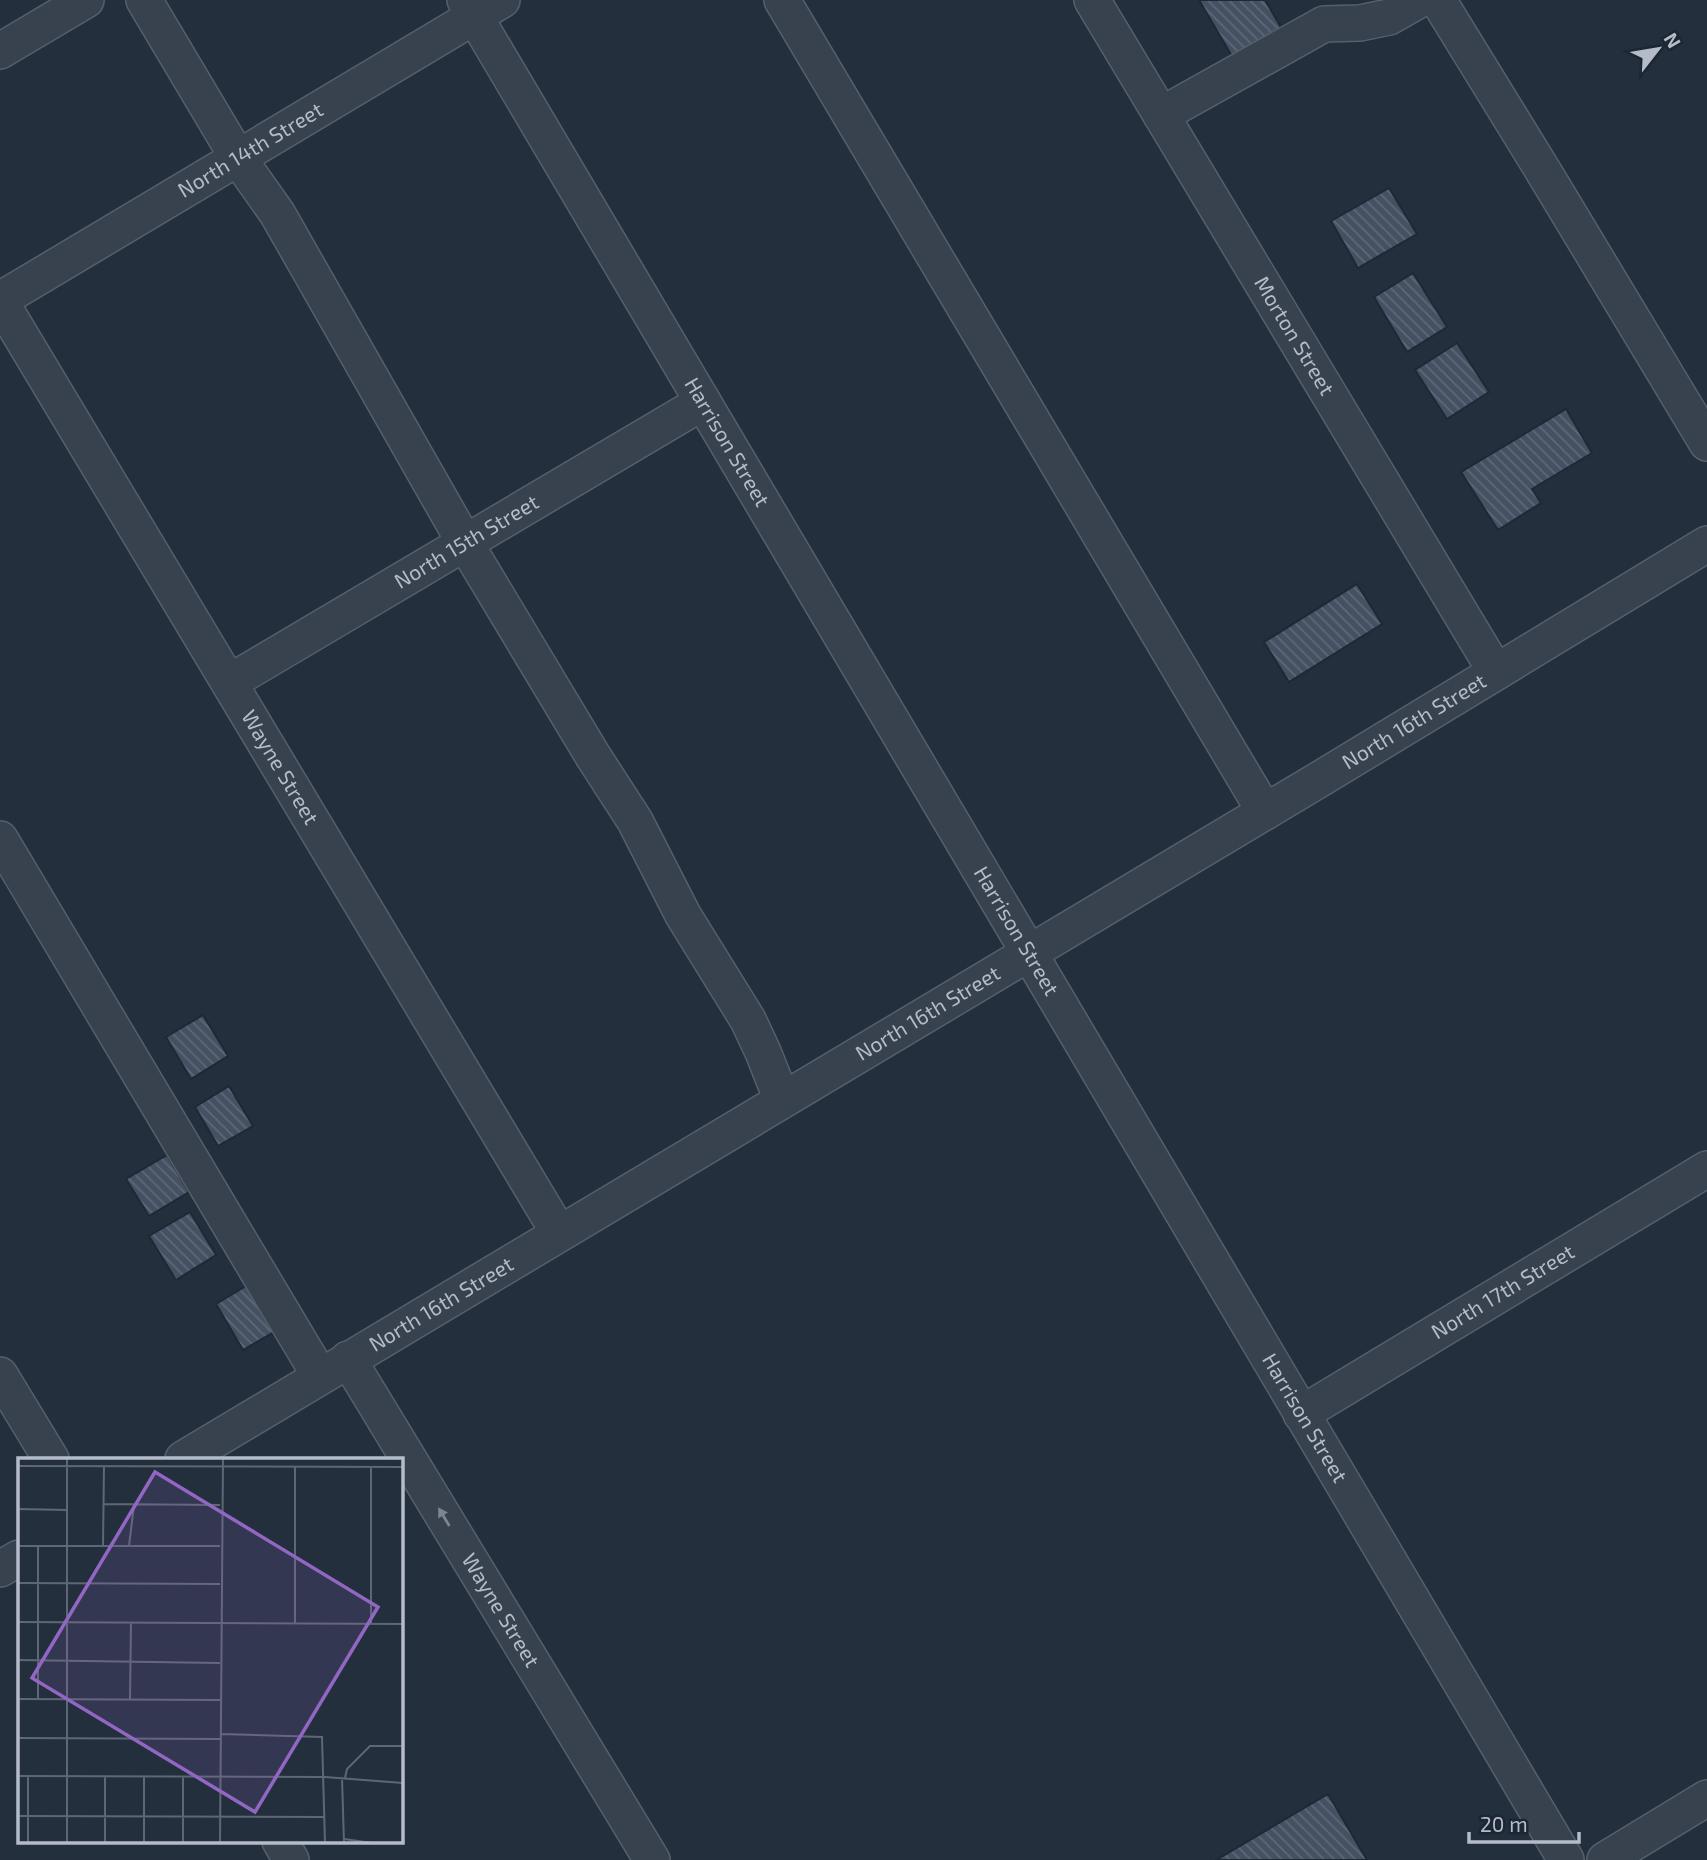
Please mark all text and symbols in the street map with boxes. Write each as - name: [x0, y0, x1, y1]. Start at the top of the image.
- north arrow: [1623, 14, 1693, 84]
- text: N: [1660, 28, 1686, 52]
- street label: North 14th Street: [173, 96, 327, 202]
- street label: Morton Street: [1250, 271, 1341, 399]
- street label: Harrison Street: [680, 373, 776, 511]
- street label: North 15th Street: [389, 488, 542, 593]
- street label: North 16th Street: [1337, 667, 1490, 774]
- street label: Wayne Street: [237, 705, 325, 828]
- street label: Harrison Street: [970, 861, 1065, 999]
- street label: North 16th Street: [850, 959, 1004, 1065]
- street label: North 17th Street: [1426, 1238, 1578, 1343]
- street label: North 16th Street: [364, 1250, 517, 1356]
- street label: Harrison Street: [1258, 1348, 1354, 1486]
- inset map: [18, 1458, 402, 1842]
- one-way arrow: [437, 1508, 450, 1527]
- street label: Wayne Street: [458, 1548, 546, 1671]
- scale bar: [1469, 1800, 1579, 1844]
- text: 20 m: [1480, 1811, 1528, 1836]

